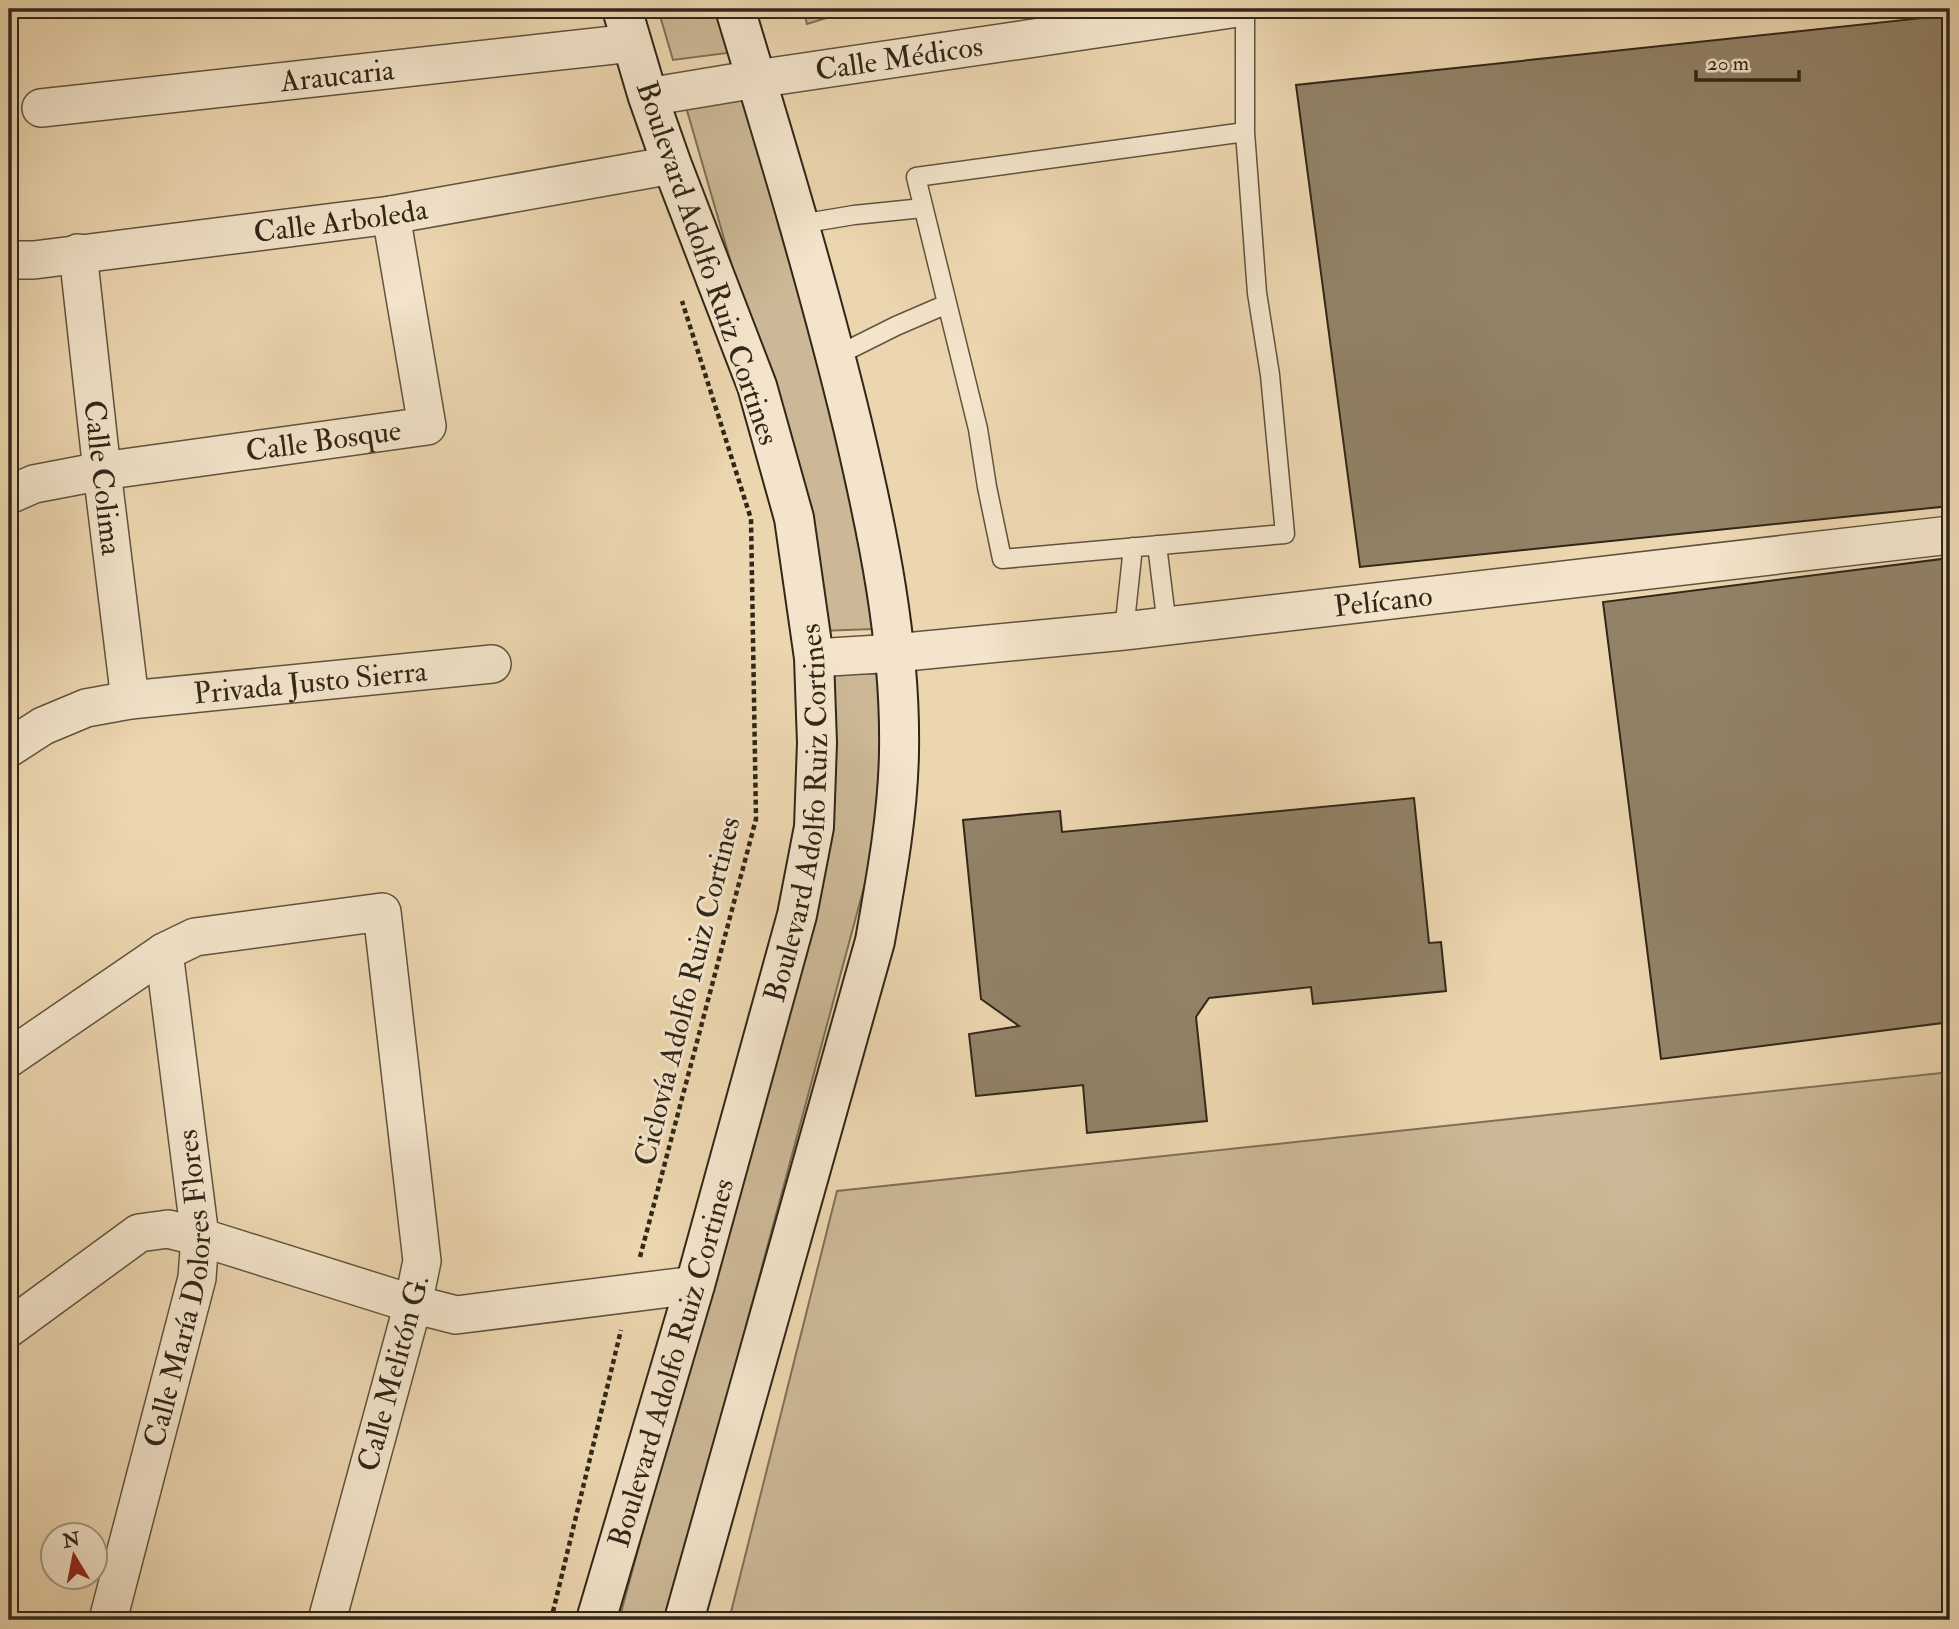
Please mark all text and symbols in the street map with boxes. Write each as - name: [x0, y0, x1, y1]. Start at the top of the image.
- street label: Calle Médicos: [813, 28, 985, 89]
- scale bar: [1696, 38, 1800, 82]
- text: 20 m: [1707, 50, 1749, 77]
- street label: Araucaria: [278, 51, 397, 101]
- street label: Boulevard Adolfo Ruiz Cortines: [628, 76, 787, 450]
- street label: Calle Arboleda: [252, 191, 431, 251]
- street label: Calle Colima: [75, 398, 130, 558]
- street label: Calle Bosque: [243, 412, 403, 470]
- street label: Pelícano: [1332, 577, 1434, 625]
- street label: Boulevard Adolfo Ruiz Cortines: [756, 621, 836, 1006]
- street label: Privada Justo Sierra: [192, 652, 429, 713]
- street label: Ciclovía Adolfo Ruiz Cortines: [626, 813, 749, 1169]
- street label: Calle María Dolores Flores: [136, 1127, 219, 1451]
- street label: Boulevard Adolfo Ruiz Cortines: [601, 1174, 743, 1552]
- street label: Calle Melitón G.: [350, 1271, 437, 1475]
- north arrow: [38, 1520, 108, 1590]
- text: N: [60, 1527, 83, 1554]

